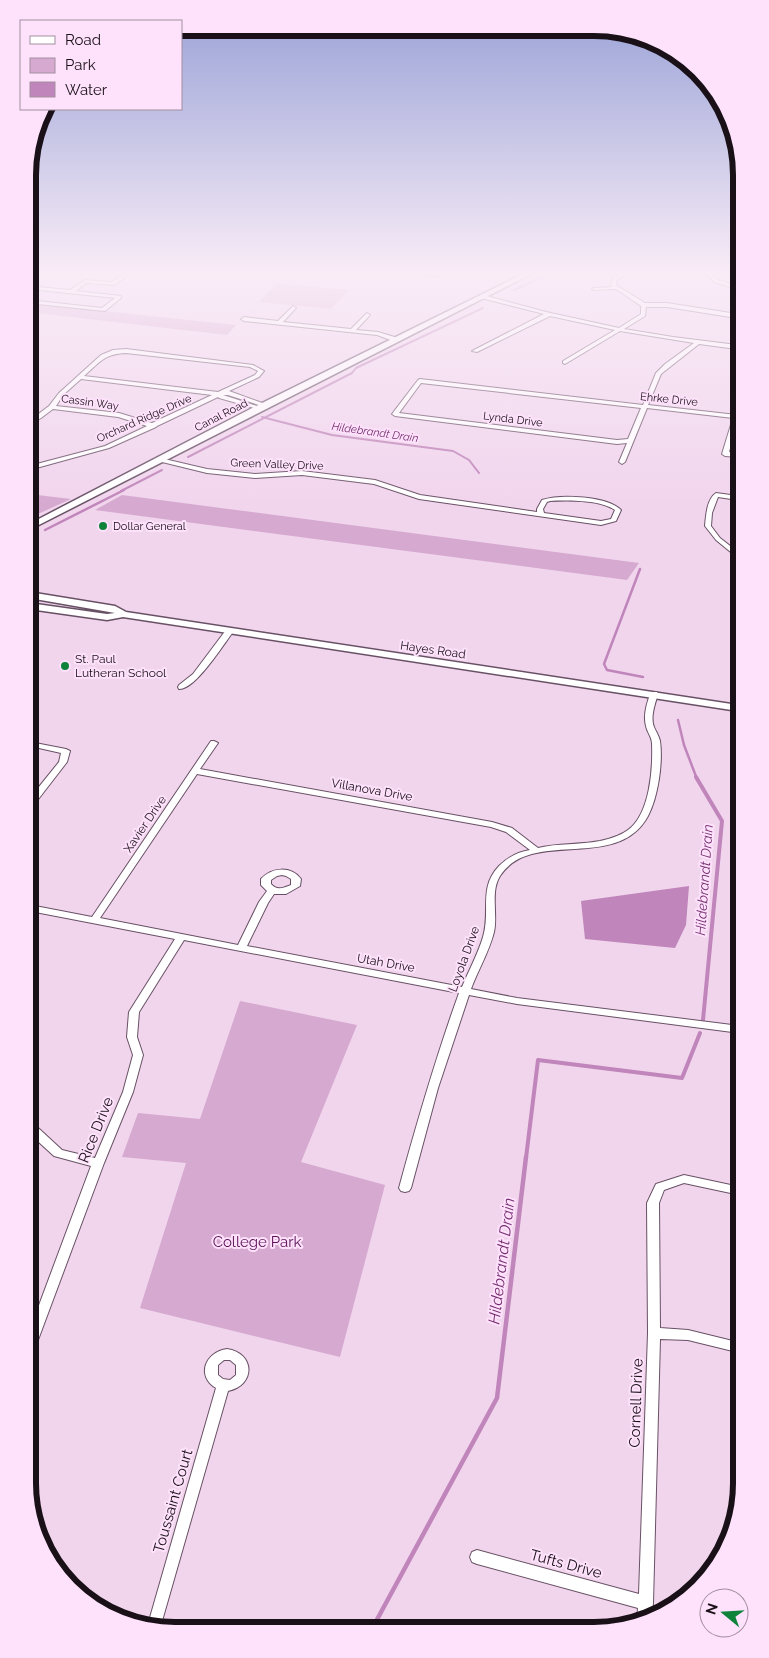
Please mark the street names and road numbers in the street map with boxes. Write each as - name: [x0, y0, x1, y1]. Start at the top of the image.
- street label: Ehrke Drive: [639, 390, 699, 409]
- street label: Orchard Ridge Drive: [95, 391, 194, 445]
- street label: Cassin Way: [60, 392, 120, 413]
- street label: Canal Road: [193, 396, 250, 434]
- street label: Lynda Drive: [482, 409, 544, 430]
- street label: Green Valley Drive: [230, 456, 324, 473]
- street label: Hayes Road: [399, 638, 467, 662]
- street label: Villanova Drive: [330, 776, 414, 804]
- street label: Xavier Drive: [121, 793, 169, 855]
- street label: Loyola Drive: [446, 924, 482, 994]
- street label: Utah Drive: [356, 951, 416, 975]
- street label: Rice Drive: [75, 1094, 117, 1166]
- street label: Cornell Drive: [625, 1358, 647, 1448]
- street label: Toussaint Court: [150, 1447, 196, 1555]
- street label: Tufts Drive: [528, 1546, 604, 1582]

